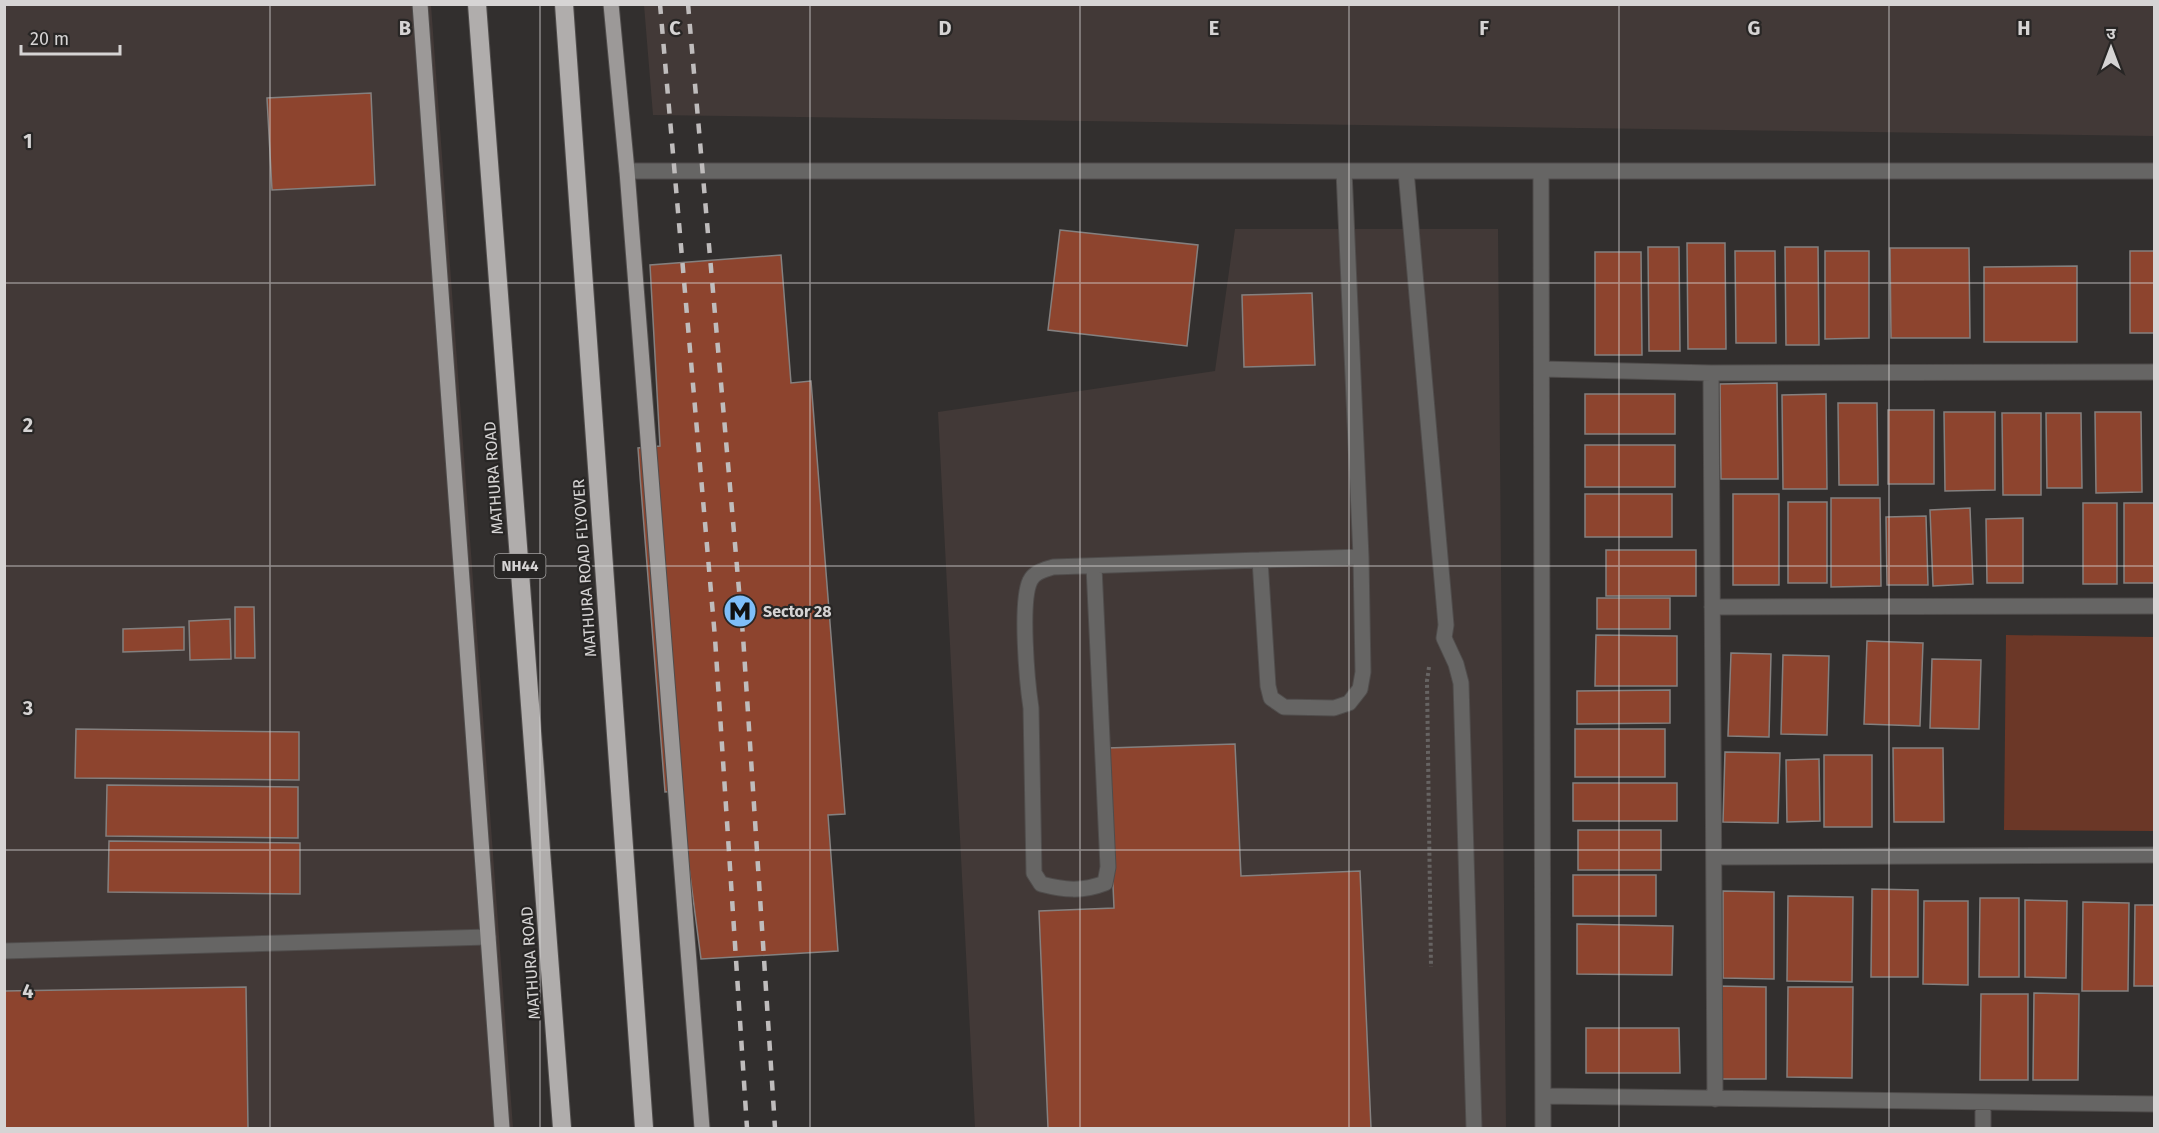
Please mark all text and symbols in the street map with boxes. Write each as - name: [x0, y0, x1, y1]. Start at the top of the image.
- text: B: [399, 16, 411, 40]
- text: C: [669, 16, 681, 40]
- text: D: [938, 16, 952, 40]
- text: E: [1209, 16, 1219, 40]
- text: F: [1479, 16, 1489, 40]
- text: G: [1748, 16, 1760, 40]
- text: H: [2017, 16, 2031, 40]
- scale bar: [21, 18, 120, 56]
- north arrow: [2081, 18, 2141, 78]
- text: उ: [2106, 24, 2116, 43]
- text: 20 m: [30, 28, 69, 50]
- text: 1: [23, 129, 33, 153]
- text: 2: [23, 413, 33, 437]
- street label: MATHURA ROAD: [480, 421, 507, 535]
- street label: MATHURA ROAD FLYOVER: [569, 478, 600, 658]
- road number: NH44: [494, 554, 546, 578]
- metro station icon: Sector 28: [722, 593, 758, 629]
- place label: Sector 28: [763, 602, 832, 621]
- text: 3: [22, 696, 33, 720]
- street label: MATHURA ROAD: [517, 906, 544, 1020]
- text: 4: [22, 979, 34, 1003]

